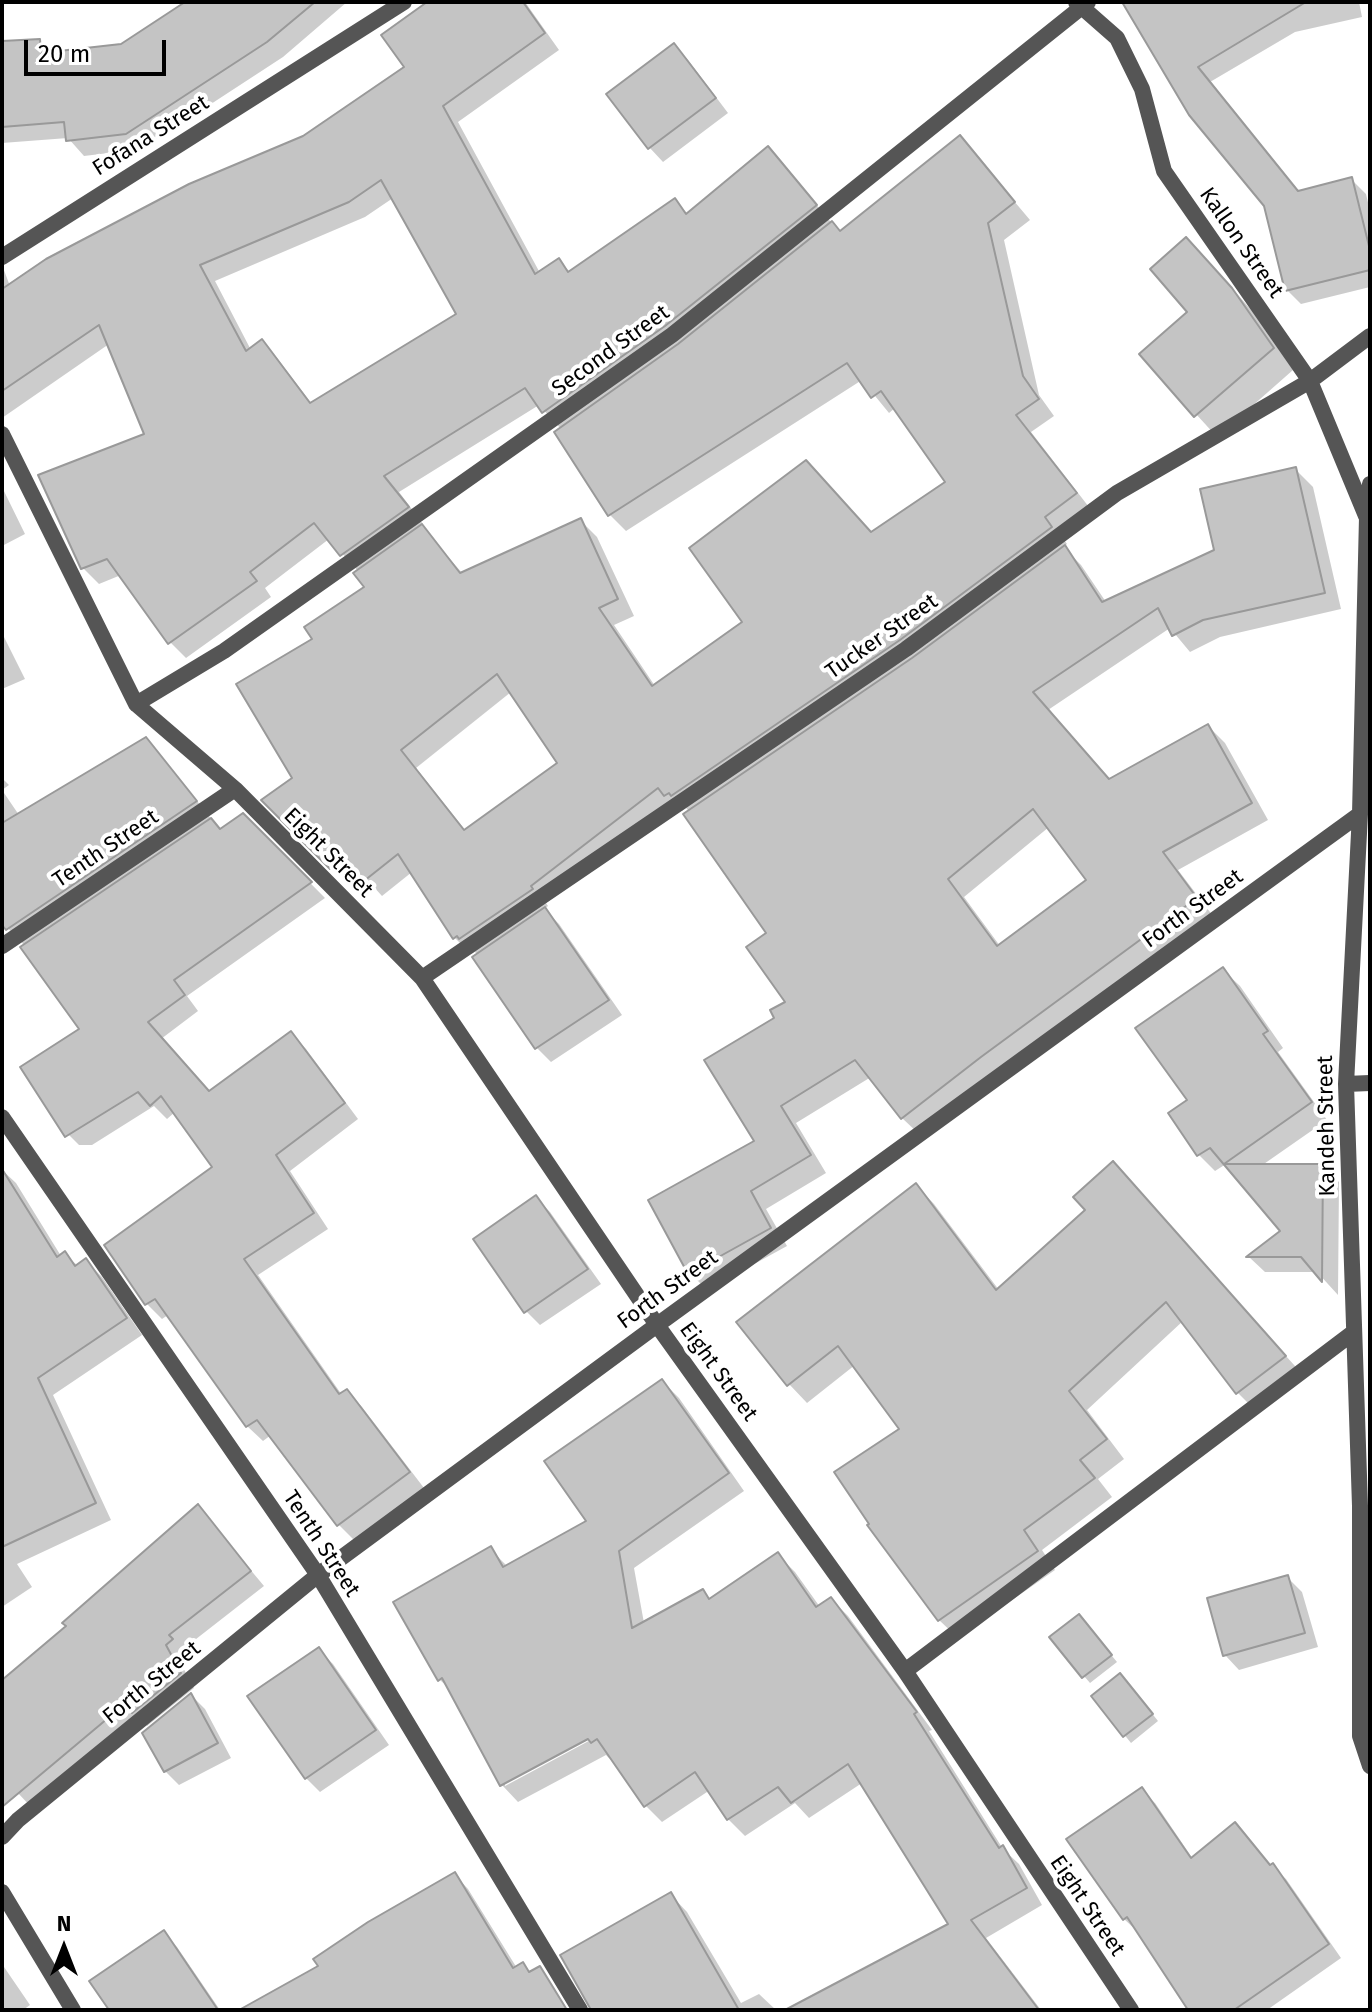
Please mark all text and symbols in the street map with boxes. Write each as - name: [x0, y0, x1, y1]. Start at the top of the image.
- scale bar: [28, 24, 170, 74]
- text: 20 m: [38, 40, 90, 68]
- street label: Fofana Street: [88, 90, 214, 182]
- street label: Kallon Street: [1193, 183, 1289, 303]
- street label: Second Street: [547, 300, 675, 402]
- street label: Tucker Street: [821, 589, 943, 685]
- street label: Eight Street: [278, 803, 378, 903]
- street label: Tenth Street: [48, 804, 164, 894]
- street label: Forth Street: [1138, 864, 1248, 954]
- street label: Kandeh Street: [1313, 1055, 1341, 1197]
- street label: Forth Street: [613, 1245, 723, 1335]
- street label: Eight Street: [673, 1317, 763, 1427]
- street label: Tenth Street: [277, 1486, 365, 1602]
- street label: Forth Street: [98, 1636, 206, 1730]
- street label: Eight Street: [1044, 1851, 1130, 1961]
- north arrow: [24, 1908, 104, 1988]
- text: N: [57, 1910, 71, 1937]

